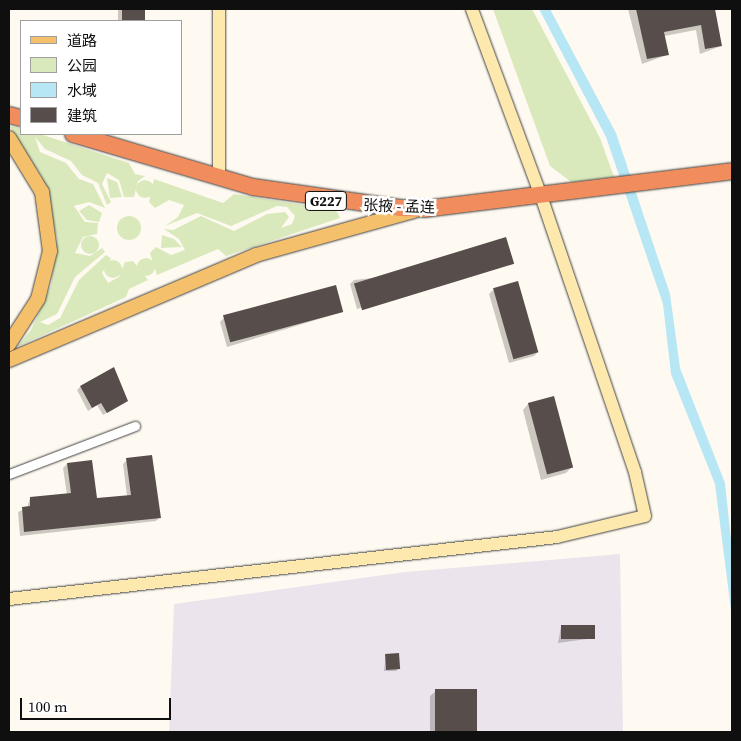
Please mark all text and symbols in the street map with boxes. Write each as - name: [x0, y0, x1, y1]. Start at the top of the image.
- legend: [20, 20, 182, 135]
- text: 道路: [67, 30, 97, 51]
- text: 公园: [67, 55, 97, 76]
- text: 水域: [67, 80, 97, 101]
- text: 建筑: [67, 105, 97, 126]
- road number: G227: [305, 190, 347, 212]
- street label: 张掖 - 孟连: [363, 196, 435, 216]
- scale bar: [22, 688, 174, 720]
- text: 100 m: [28, 696, 68, 717]

